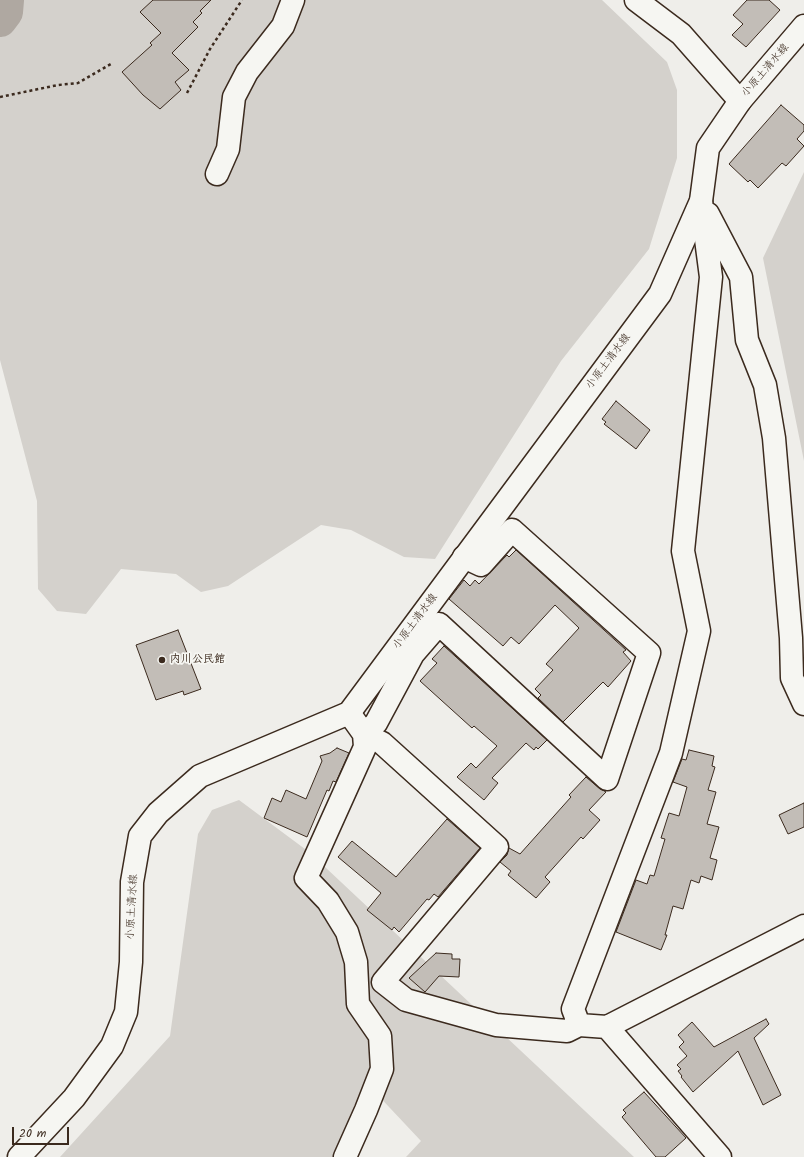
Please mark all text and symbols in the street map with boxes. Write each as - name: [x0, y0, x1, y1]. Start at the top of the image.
- street label: 小原土清水線: [739, 42, 793, 100]
- street label: 小原土清水線: [584, 332, 634, 392]
- street label: 小原土清水線: [391, 592, 441, 652]
- place label: 内川公民館: [170, 653, 225, 667]
- marker: 内川公民館: [157, 655, 167, 665]
- street label: 小原土清水線: [125, 874, 141, 940]
- scale bar: [14, 1119, 71, 1145]
- text: 20 m: [19, 1124, 46, 1143]

